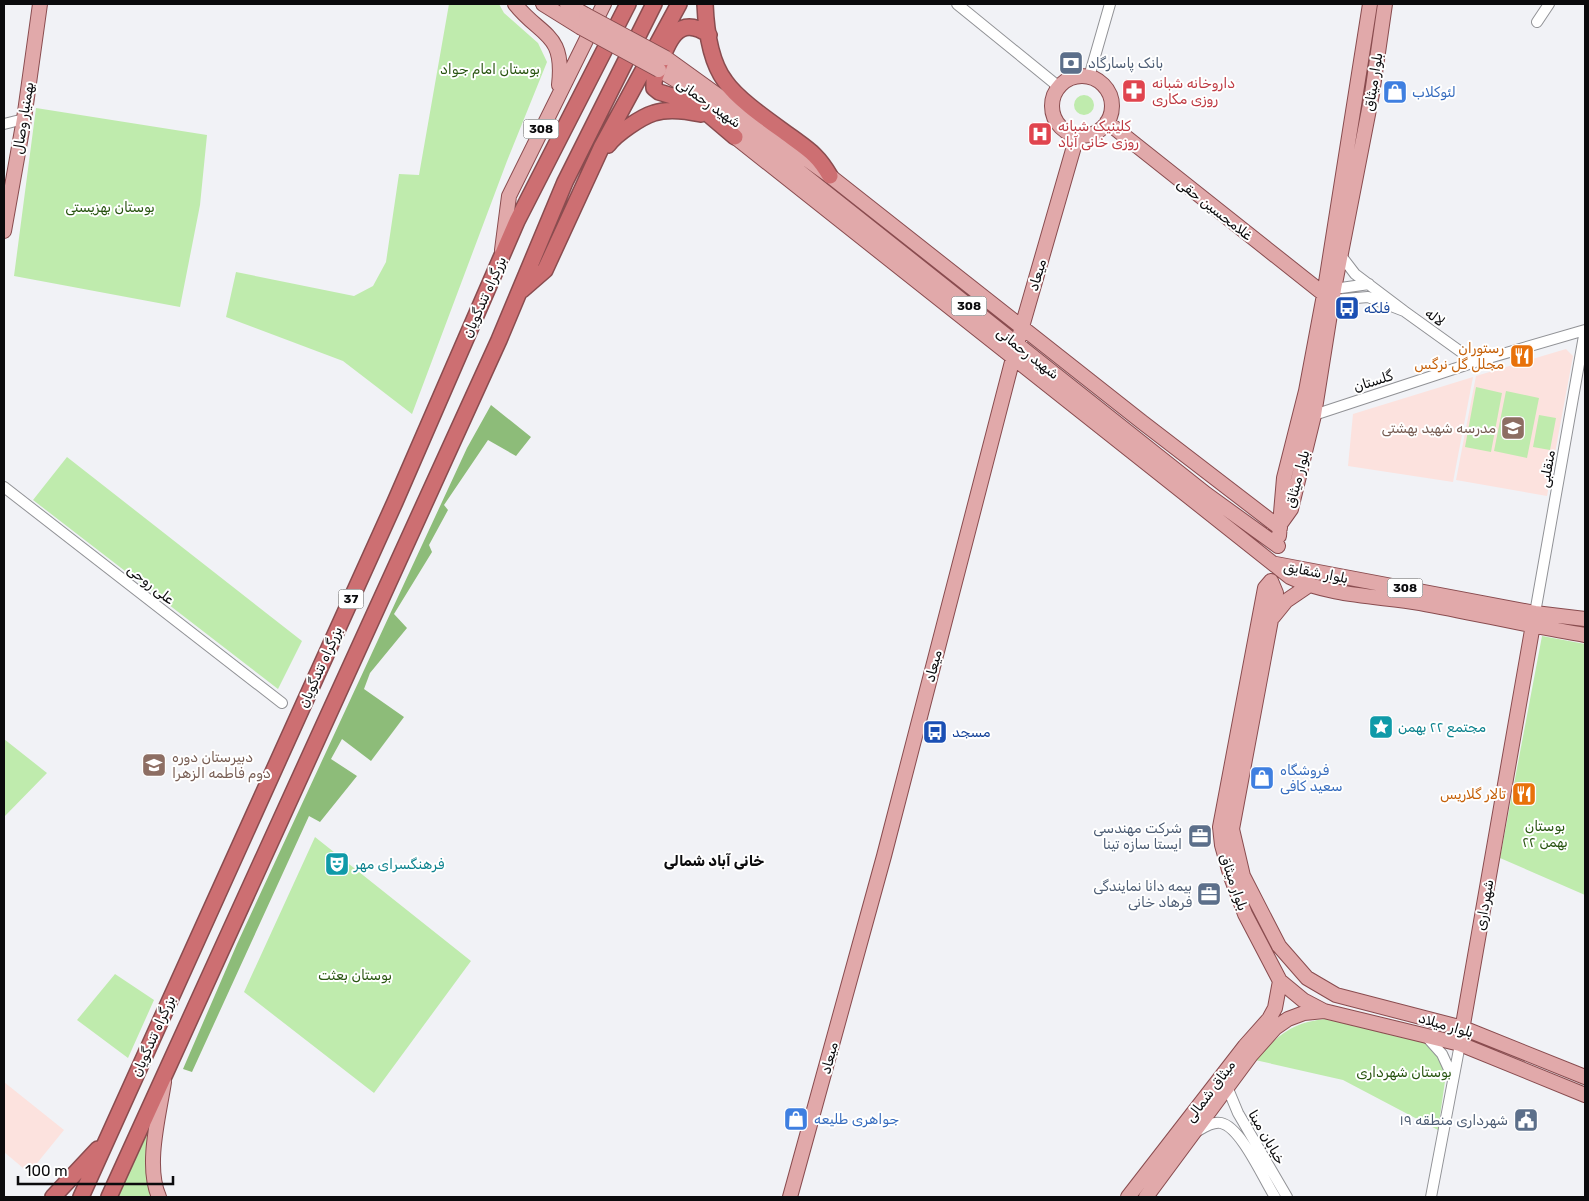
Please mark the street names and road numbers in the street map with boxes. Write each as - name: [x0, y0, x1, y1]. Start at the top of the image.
- street label: بلوار میثاق: [1360, 51, 1387, 113]
- street label: شهید رحمانی: [673, 75, 744, 132]
- street label: بهمنیار وصال: [9, 81, 38, 155]
- road number: 308: [524, 120, 558, 138]
- street label: غلامحسین حقی: [1174, 175, 1256, 244]
- street label: بزرگراه تندگویان: [459, 254, 510, 341]
- street label: میعاد: [1025, 257, 1050, 293]
- road number: 308: [952, 296, 986, 316]
- street label: لاله: [1422, 305, 1448, 330]
- street label: شهید رحمانی: [993, 324, 1062, 383]
- street label: گلستان: [1351, 367, 1396, 396]
- street label: بلوار میثاق: [1282, 448, 1313, 510]
- street label: منقلبی: [1536, 449, 1559, 489]
- street label: بلوار شقایق: [1282, 558, 1350, 587]
- street label: علی روحی: [124, 561, 178, 608]
- road number: 308: [1388, 578, 1422, 598]
- road number: 37: [338, 590, 364, 608]
- street label: بزرگراه تندگویان: [295, 624, 346, 711]
- street label: میعاد: [921, 648, 946, 684]
- street label: بلوار میثاق: [1216, 851, 1251, 913]
- street label: شهرداری: [1472, 878, 1497, 932]
- street label: بزرگراه تندگویان: [128, 993, 179, 1080]
- street label: بلوار میلاد: [1416, 1010, 1475, 1041]
- street label: میعاد: [817, 1040, 842, 1076]
- street label: میثاق شمالی: [1182, 1057, 1239, 1126]
- street label: خیابان مینا: [1244, 1107, 1289, 1168]

